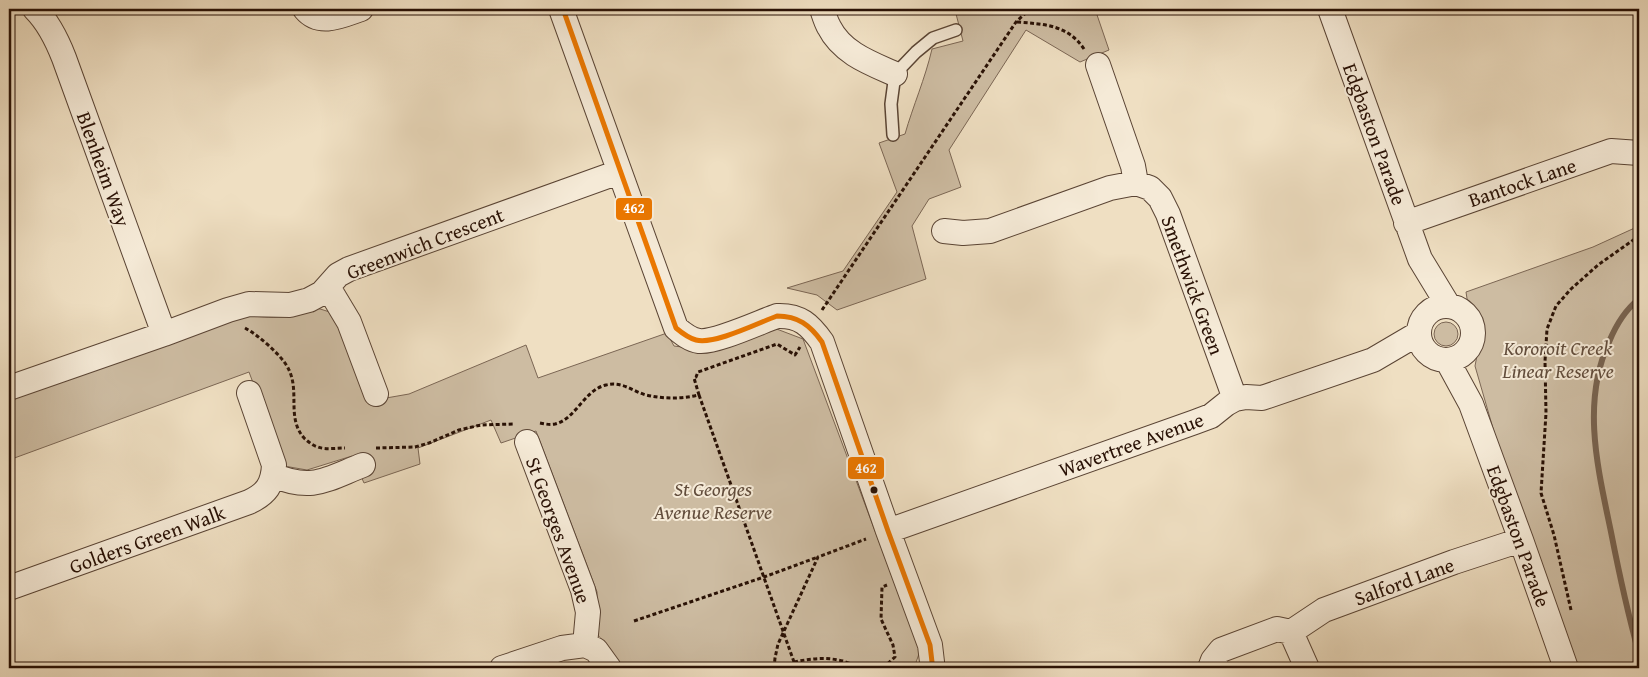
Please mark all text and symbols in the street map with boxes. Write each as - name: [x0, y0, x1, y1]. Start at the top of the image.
- street label: Edgbaston Parade: [1336, 59, 1414, 209]
- street label: Blenheim Way: [70, 108, 138, 230]
- street label: Bantock Lane: [1464, 150, 1580, 214]
- line badge: 462: [615, 197, 653, 221]
- text: 462: [623, 198, 645, 218]
- street label: Greenwich Crescent: [342, 200, 508, 286]
- street label: Smethwick Green: [1154, 211, 1232, 359]
- park label: Kororoit Creek Linear Reserve: [1501, 333, 1614, 385]
- street label: Wavertree Avenue: [1055, 404, 1207, 484]
- street label: St Georges Avenue: [519, 453, 599, 607]
- line badge: 462: [847, 456, 885, 480]
- text: 462: [855, 458, 877, 478]
- street label: Edgbaston Parade: [1480, 461, 1558, 611]
- park label: St Georges Avenue Reserve: [653, 474, 772, 526]
- unlabelled marker: [869, 485, 879, 495]
- street label: Golders Green Walk: [65, 497, 230, 581]
- street label: Salford Lane: [1350, 550, 1458, 612]

